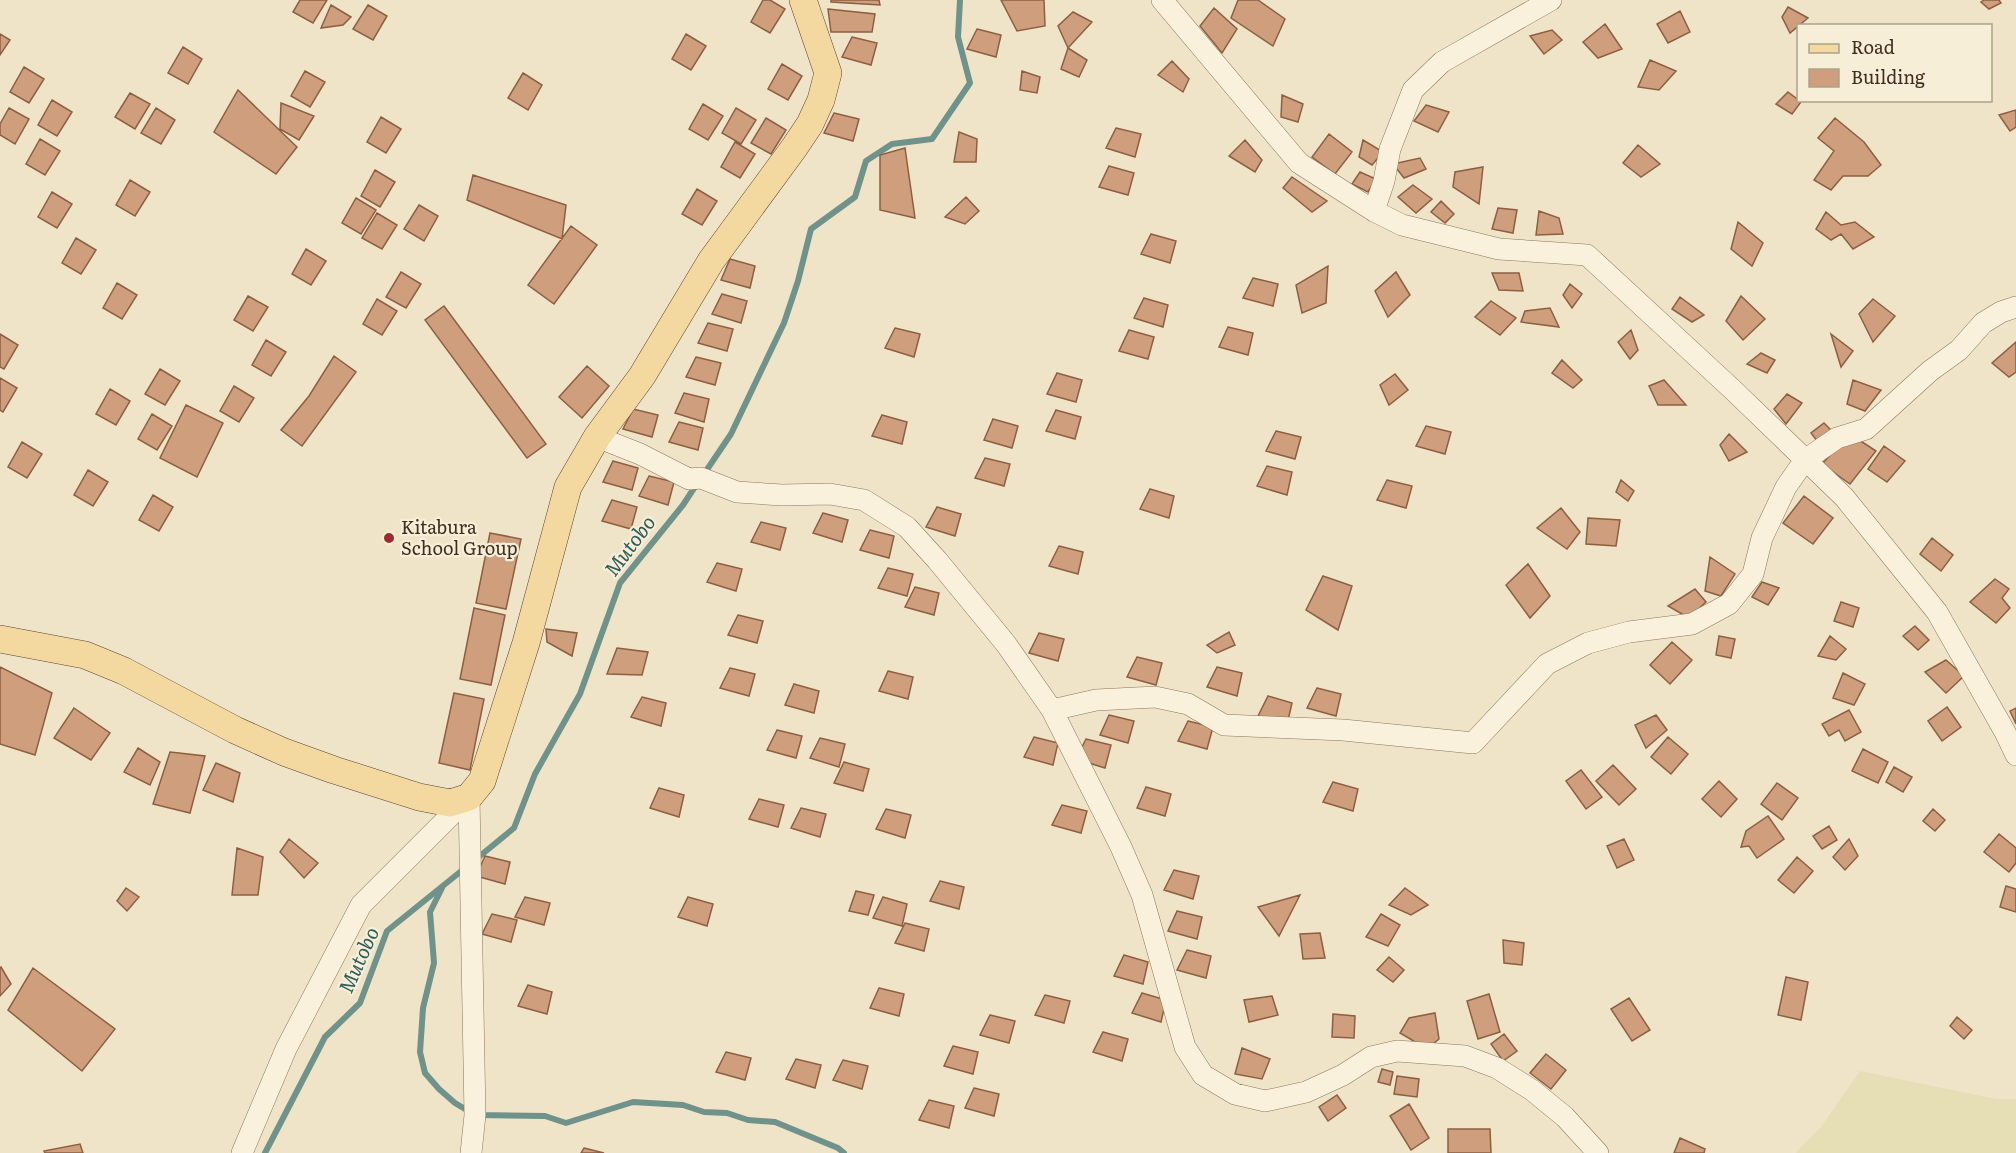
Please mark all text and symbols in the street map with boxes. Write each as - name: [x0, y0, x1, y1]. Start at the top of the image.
- legend: [1797, 24, 1992, 102]
- text: Road: [1851, 33, 1895, 60]
- text: Building: [1851, 63, 1926, 90]
- water label: Mutobo: [595, 508, 661, 582]
- place label: Kitabura School Group: [401, 513, 518, 561]
- marker: Kitabura School Group: [382, 531, 396, 545]
- water label: Mutobo: [329, 921, 385, 997]

